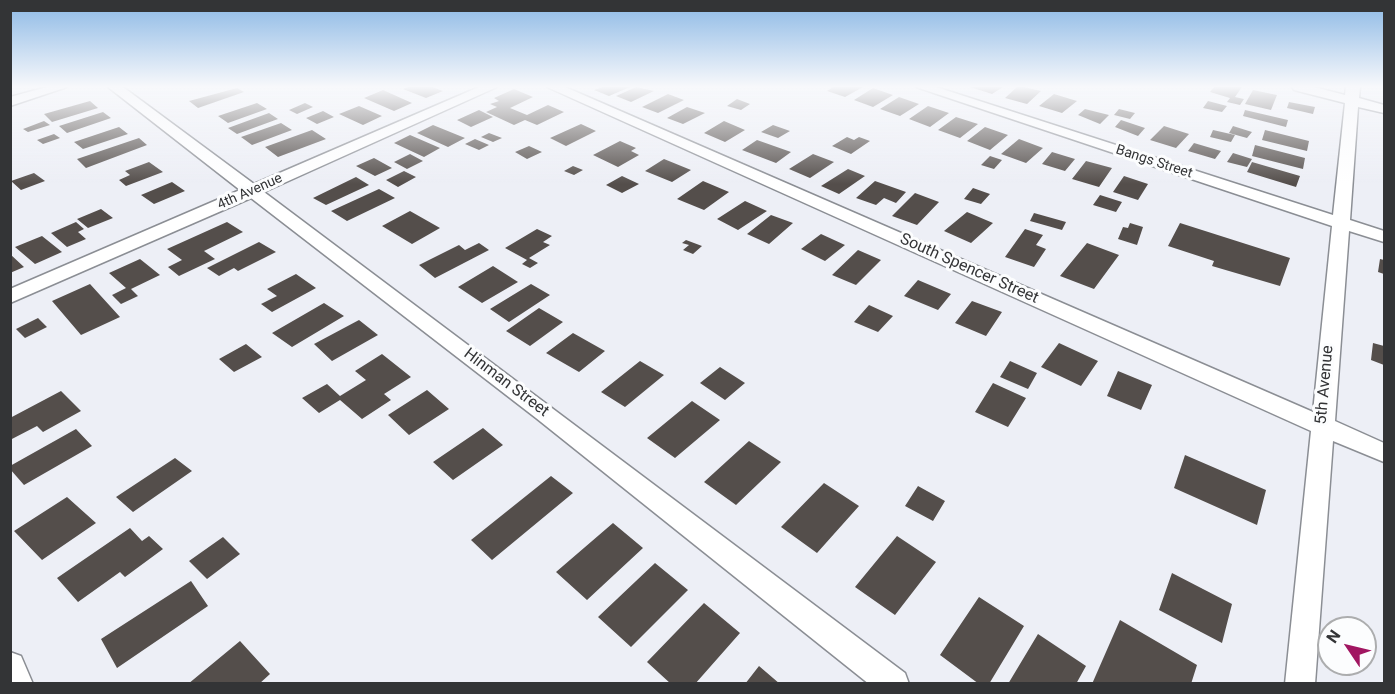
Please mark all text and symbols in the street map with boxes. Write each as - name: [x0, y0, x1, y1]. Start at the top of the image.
- street label: Bangs Street: [1114, 142, 1194, 182]
- street label: 4th Avenue: [215, 170, 285, 214]
- street label: South Spencer Street: [897, 230, 1041, 308]
- street label: Hinman Street: [460, 345, 552, 421]
- street label: 5th Avenue: [1312, 345, 1338, 425]
- north arrow: [1317, 616, 1377, 676]
- text: N: [1322, 626, 1345, 647]

